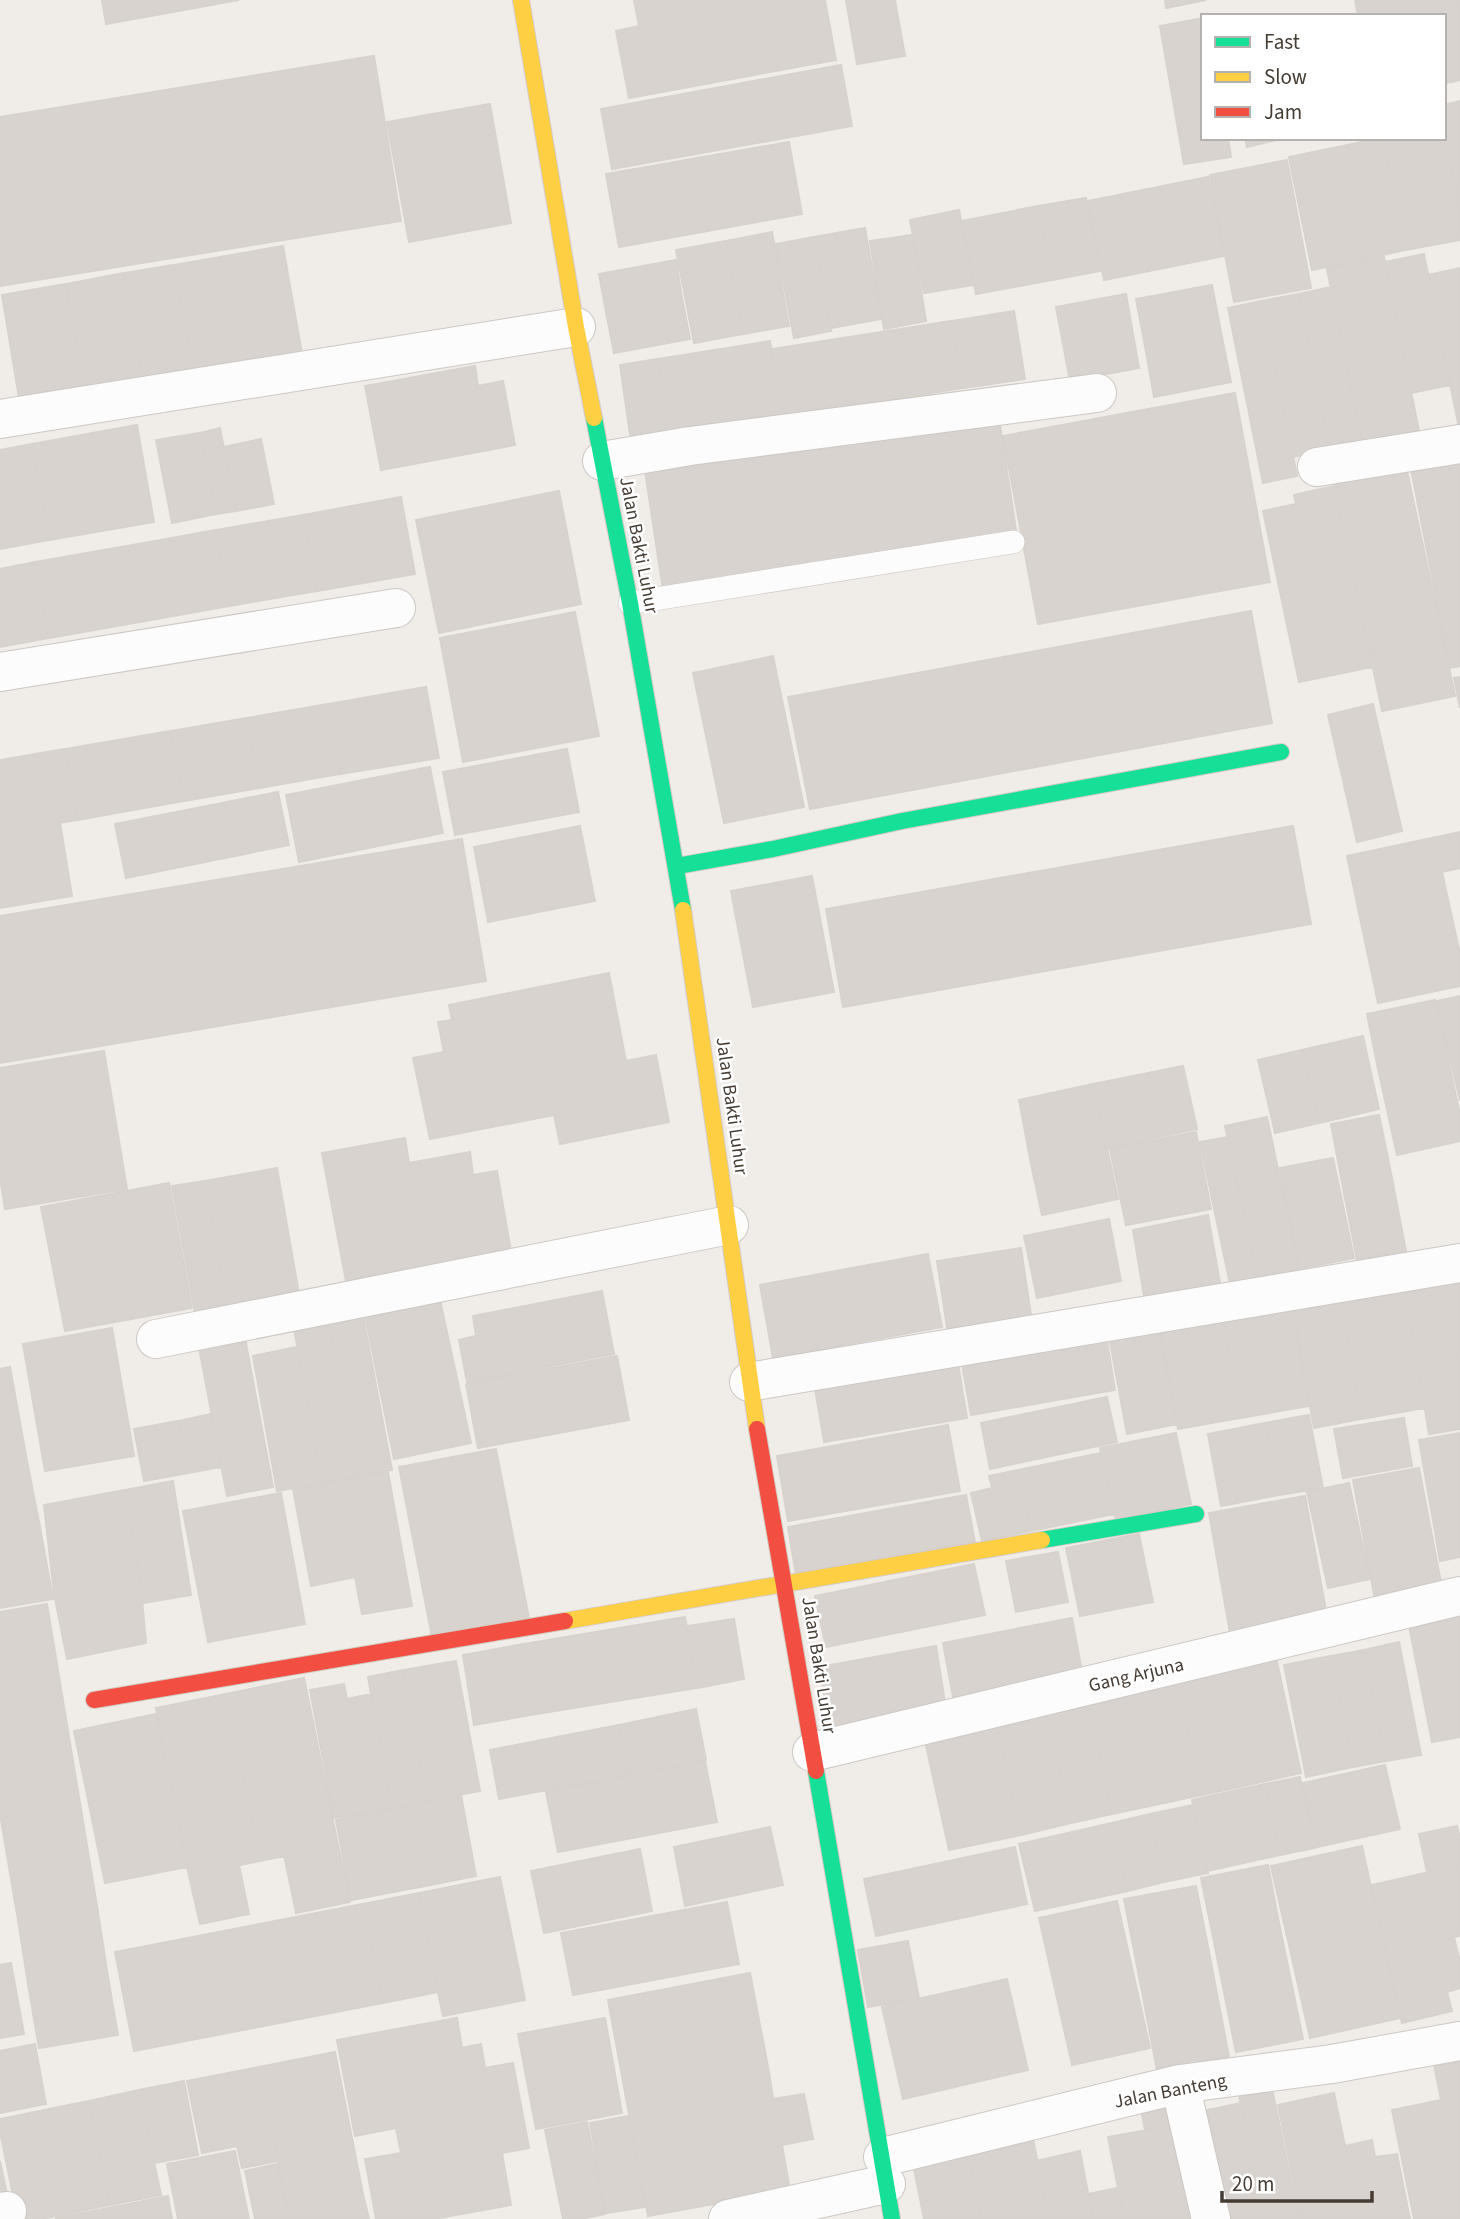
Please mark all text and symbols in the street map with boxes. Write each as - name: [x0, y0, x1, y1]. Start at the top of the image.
- legend: [1201, 14, 1446, 140]
- text: Fast: [1264, 27, 1300, 57]
- text: Slow: [1264, 62, 1307, 92]
- text: Jam: [1264, 97, 1302, 127]
- street label: Jalan Bakti Luhur: [612, 475, 665, 616]
- street label: Jalan Bakti Luhur: [709, 1036, 755, 1177]
- street label: Jalan Bakti Luhur: [794, 1595, 843, 1736]
- street label: Gang Arjuna: [1086, 1651, 1187, 1700]
- street label: Jalan Banteng: [1112, 2067, 1229, 2116]
- scale bar: [1222, 2160, 1372, 2204]
- text: 20 m: [1232, 2169, 1274, 2199]

